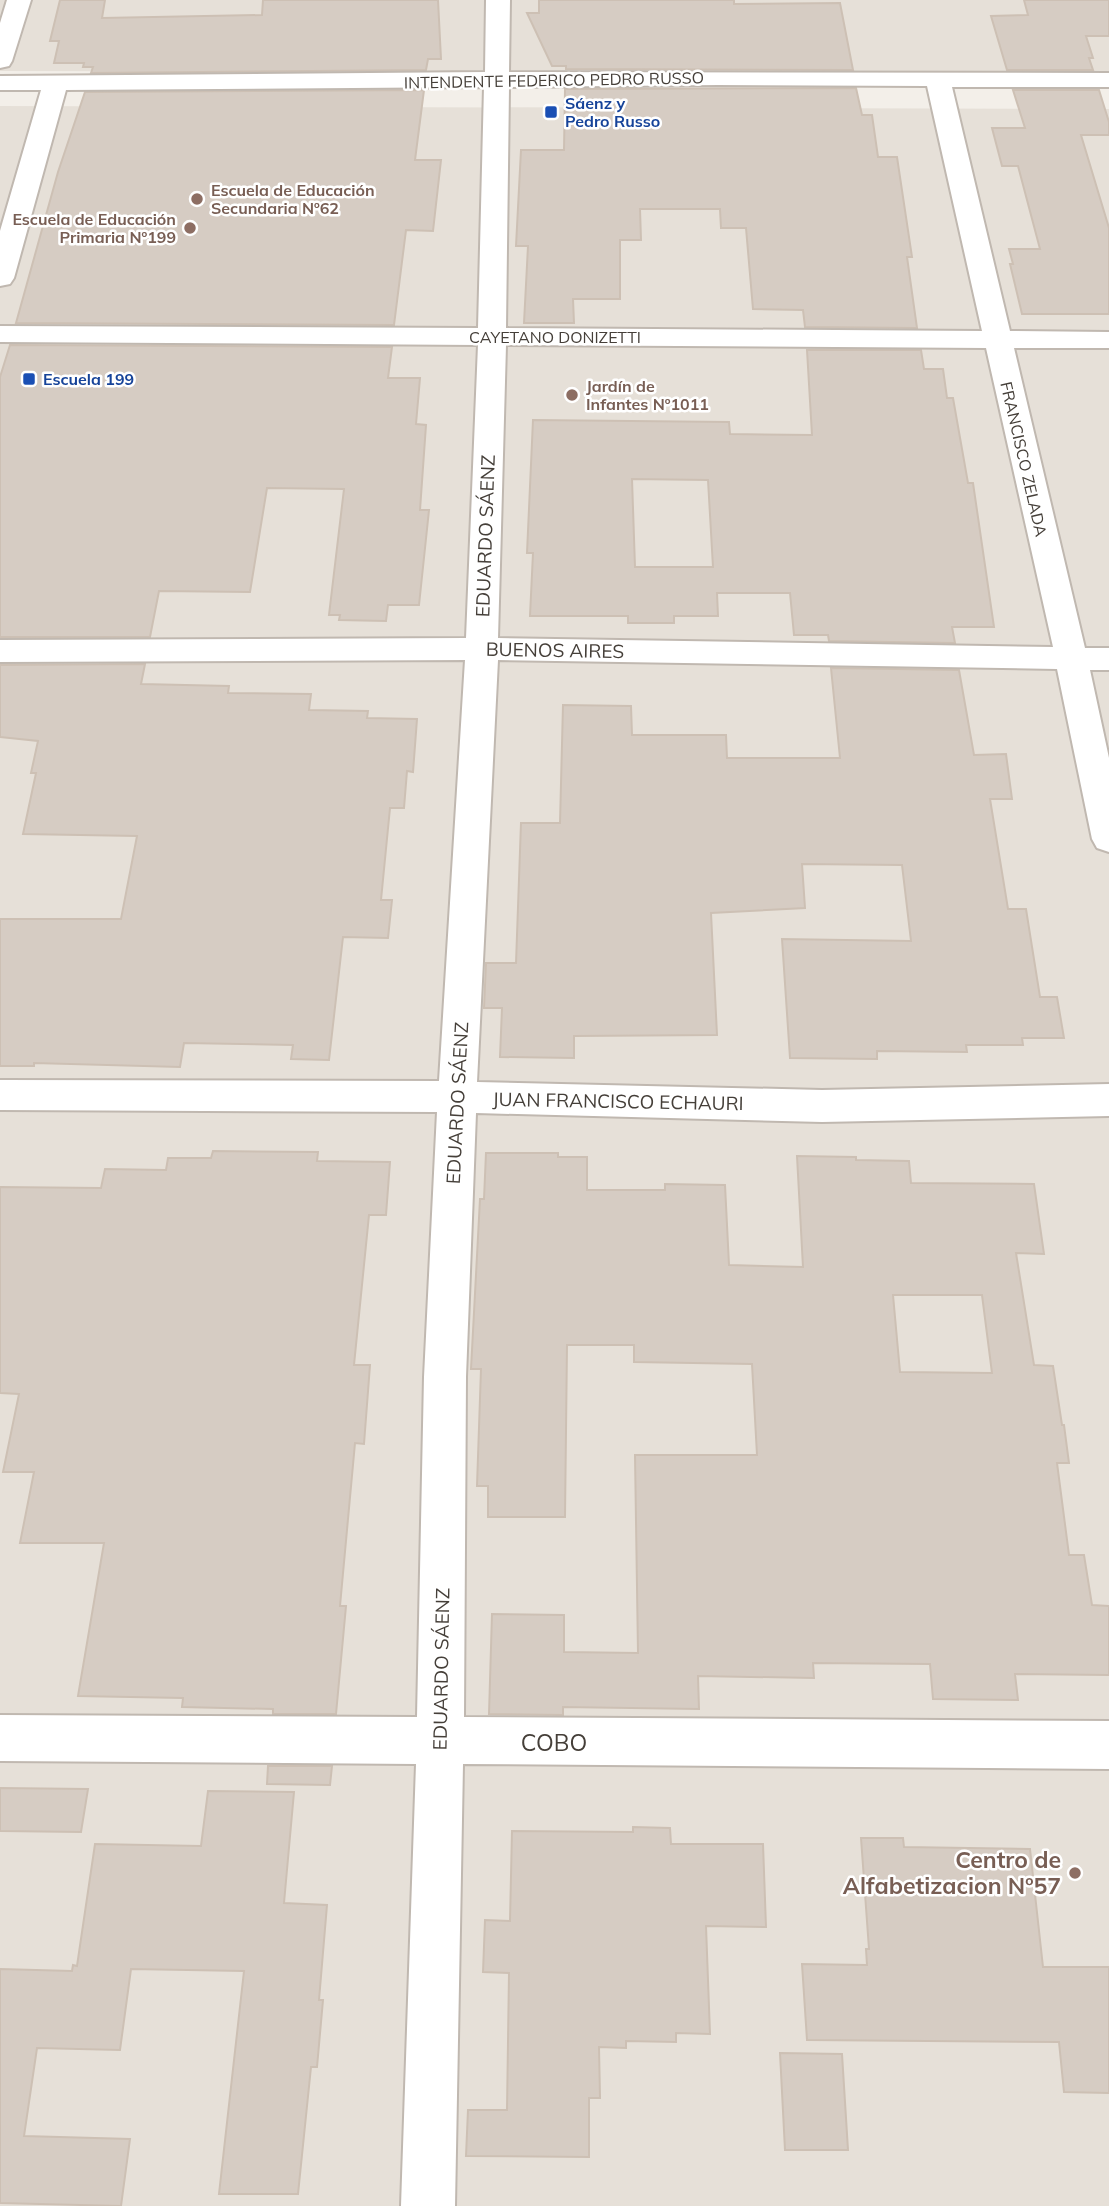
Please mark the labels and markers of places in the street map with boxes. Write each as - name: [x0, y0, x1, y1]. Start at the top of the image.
- place label: Sáenz y Pedro Russo: [565, 93, 660, 131]
- marker: Sáenz y Pedro Russo: [543, 104, 559, 120]
- place label: Escuela de Educación Secundaria Nº62: [211, 180, 375, 218]
- marker: Escuela de Educación Secundaria Nº62: [189, 191, 205, 207]
- place label: Escuela de Educación Primaria Nº199: [12, 209, 176, 247]
- marker: Escuela de Educación Primaria Nº199: [182, 220, 198, 236]
- place label: Escuela 199: [43, 369, 134, 389]
- marker: Escuela 199: [21, 371, 37, 387]
- place label: Jardín de Infantes Nº1011: [586, 376, 709, 414]
- marker: Jardín de Infantes Nº1011: [564, 387, 580, 403]
- place label: Centro de Alfabetizacion Nº57: [843, 1845, 1061, 1900]
- marker: Centro de Alfabetizacion Nº57: [1067, 1865, 1083, 1881]

